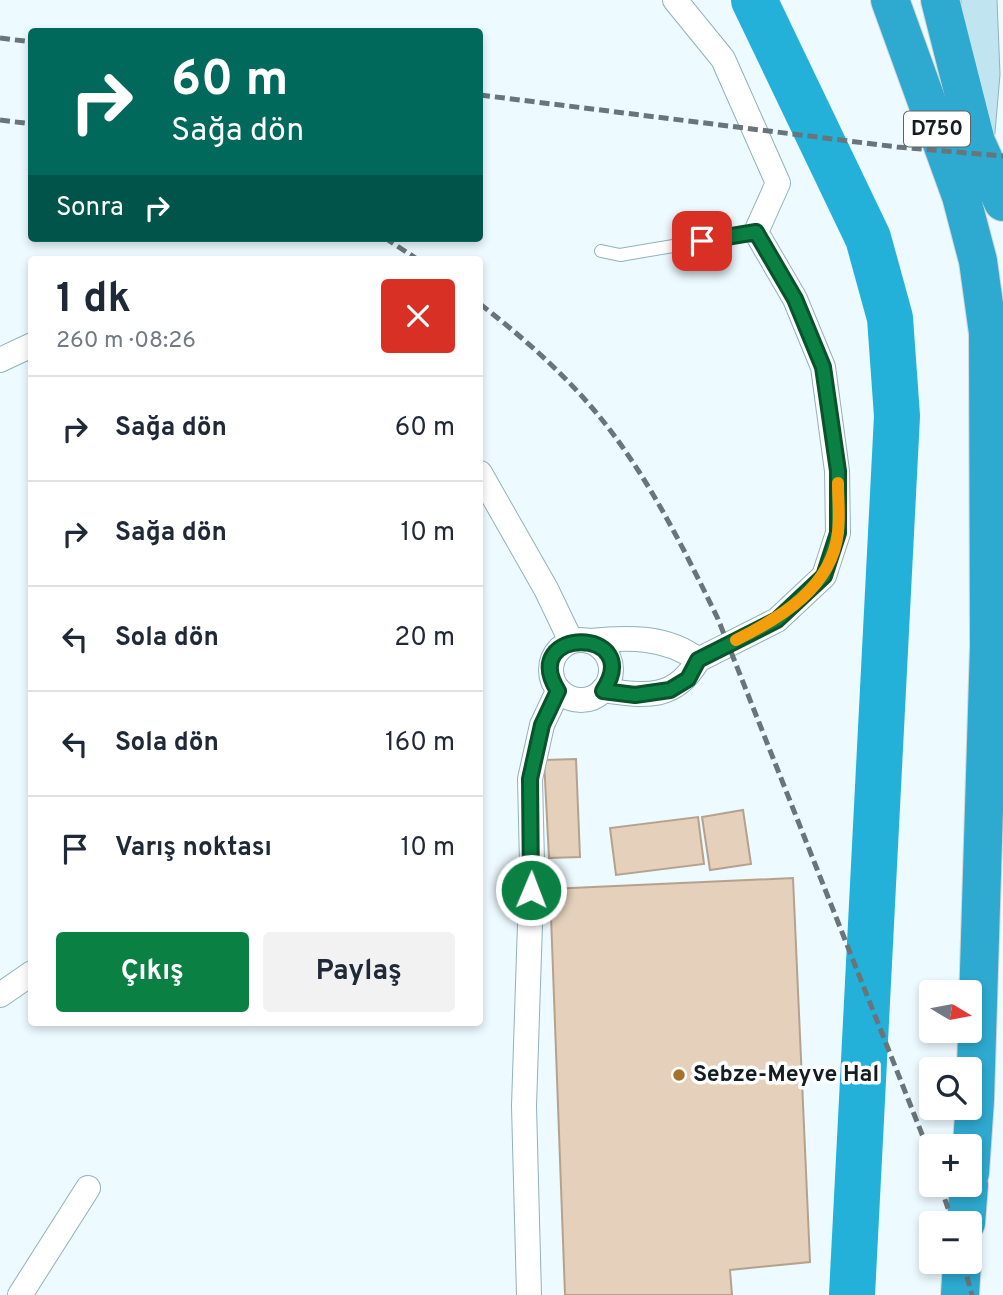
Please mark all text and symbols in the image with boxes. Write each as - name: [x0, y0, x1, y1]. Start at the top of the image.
- text: 60 m: [171, 51, 289, 113]
- icon: right: [56, 56, 147, 147]
- road number: D750: [904, 111, 970, 146]
- text: Sağa dön: [171, 112, 304, 152]
- icon: right: [138, 189, 176, 227]
- text: Sonra: [56, 192, 124, 225]
- pin: [672, 211, 732, 271]
- icon: arrive: [683, 222, 721, 260]
- text: 1 dk: [56, 274, 131, 327]
- button: close: [381, 279, 455, 353]
- text: 260 m · 08:26: [56, 327, 196, 356]
- icon: right: [56, 410, 94, 448]
- text: Sağa dön: [115, 412, 227, 445]
- text: 60 m: [395, 412, 455, 445]
- icon: right: [56, 515, 94, 553]
- text: Sağa dön: [115, 517, 227, 550]
- text: 10 m: [400, 517, 455, 550]
- icon: left: [56, 620, 94, 658]
- text: Sola dön: [115, 622, 219, 655]
- text: 20 m: [394, 622, 455, 655]
- icon: left: [56, 725, 94, 763]
- text: Sola dön: [115, 727, 219, 760]
- text: 160 m: [385, 727, 455, 760]
- icon: arrive: [56, 830, 94, 868]
- text: Varış noktası: [115, 832, 272, 865]
- text: 10 m: [400, 832, 455, 865]
- position arrow: [494, 853, 568, 927]
- button: Çıkış: [56, 932, 249, 1012]
- button: Paylaş: [263, 932, 455, 1012]
- north arrow: [919, 980, 982, 1043]
- map controls: [919, 980, 982, 1274]
- button: search: [919, 1057, 982, 1120]
- place label: Sebze-Meyve Hal: [693, 1061, 879, 1090]
- marker: Sebze-Meyve Hal: [671, 1067, 687, 1083]
- button: +: [919, 1134, 982, 1197]
- button: −: [919, 1211, 982, 1274]

